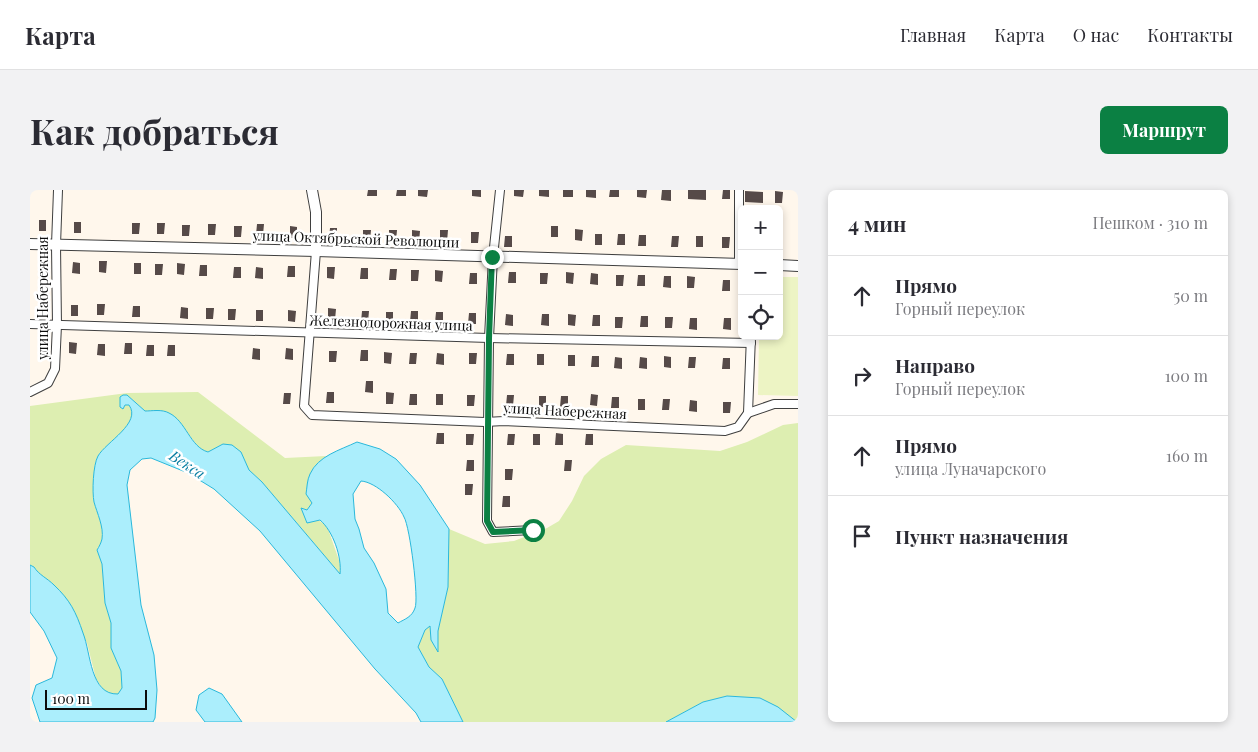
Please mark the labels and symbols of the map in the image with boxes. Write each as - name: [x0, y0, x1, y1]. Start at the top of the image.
- street label: улица Октябрьской Революции: [251, 225, 460, 252]
- street label: улица Набережная: [33, 236, 52, 361]
- route end: [481, 246, 504, 269]
- street label: Железнодорожная улица: [309, 310, 473, 335]
- street label: улица Набережная: [502, 398, 628, 423]
- water label: Векса: [165, 445, 209, 483]
- route start: [522, 519, 545, 542]
- scale bar: [45, 687, 148, 710]

